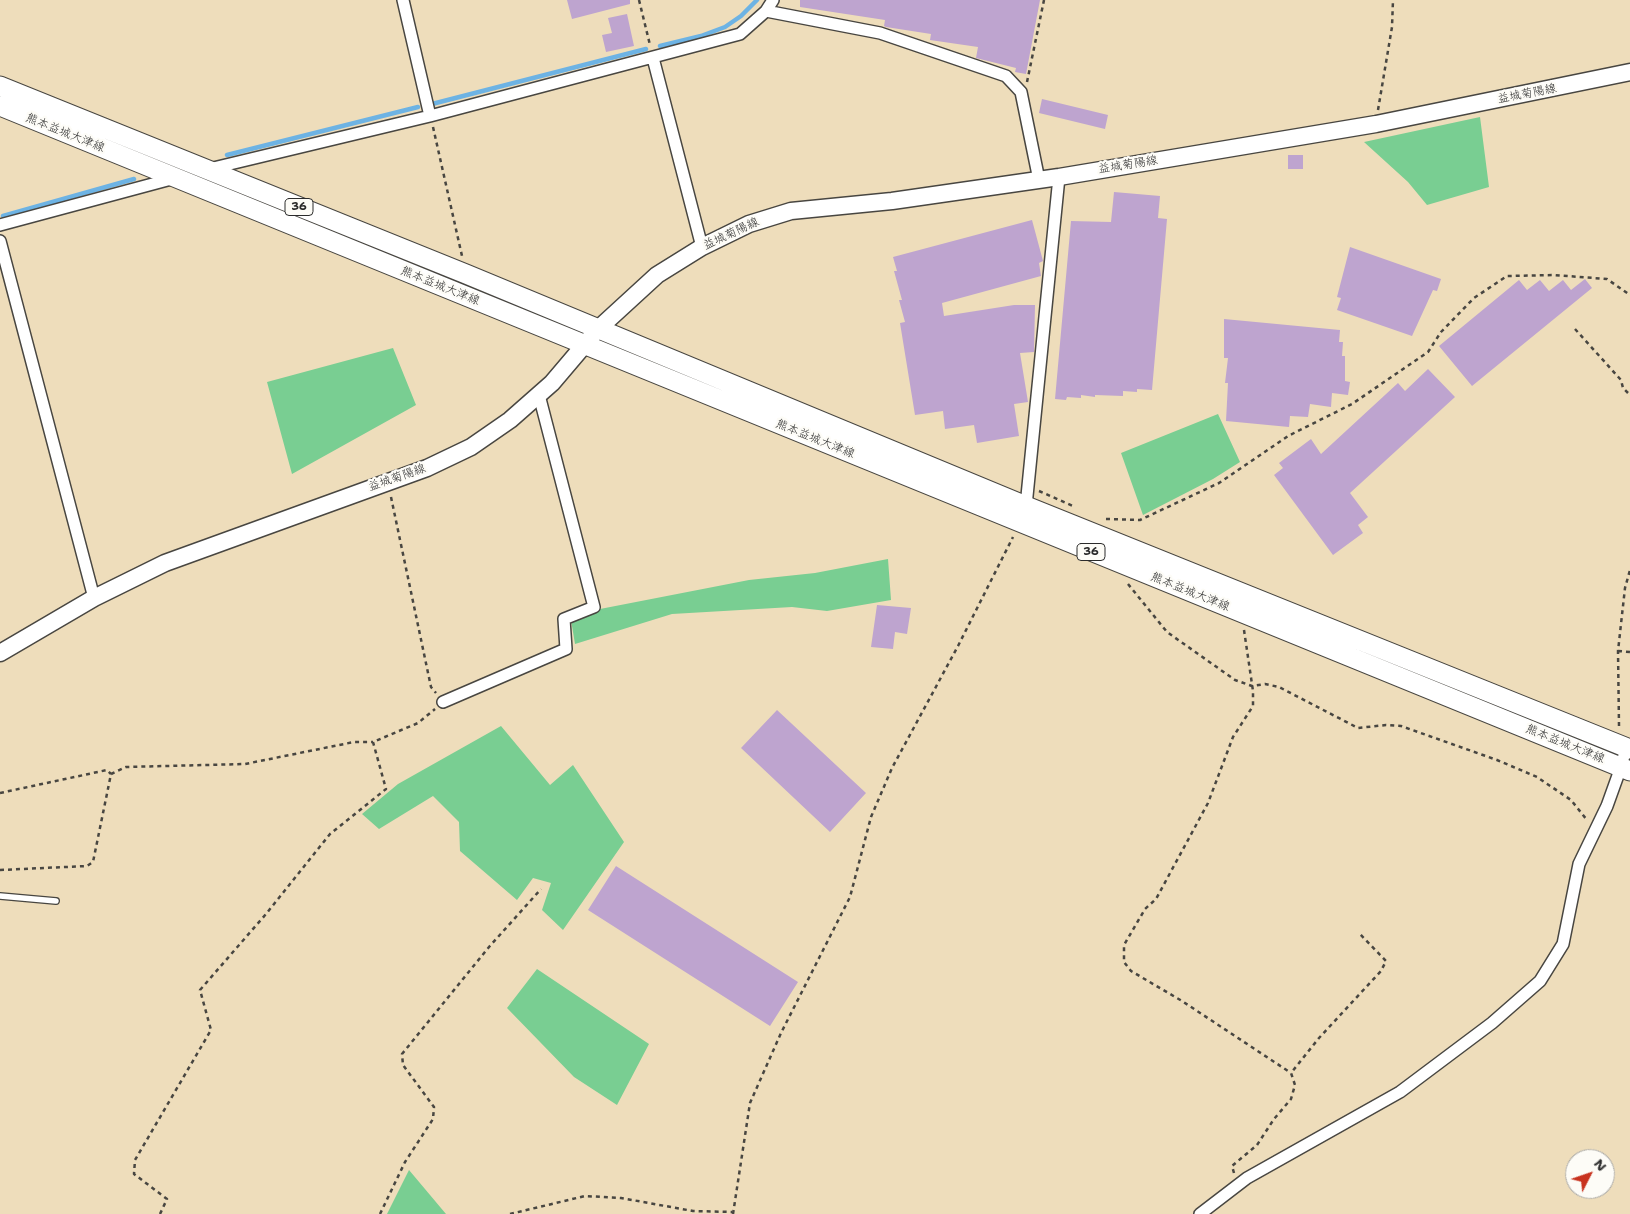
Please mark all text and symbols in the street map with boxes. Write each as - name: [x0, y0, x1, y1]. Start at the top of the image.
- street label: 益城菊陽線: [1496, 81, 1558, 107]
- street label: 熊本益城大津線: [23, 111, 107, 155]
- street label: 益城菊陽線: [1097, 153, 1159, 177]
- road number: 36: [285, 198, 313, 216]
- street label: 益城菊陽線: [701, 215, 761, 253]
- street label: 熊本益城大津線: [398, 264, 482, 308]
- street label: 熊本益城大津線: [773, 417, 857, 461]
- street label: 益城菊陽線: [366, 461, 428, 495]
- road number: 36: [1077, 544, 1105, 560]
- street label: 熊本益城大津線: [1148, 570, 1232, 614]
- street label: 熊本益城大津線: [1523, 722, 1607, 766]
- north arrow: [1565, 1149, 1615, 1199]
- text: N: [1590, 1155, 1611, 1175]

